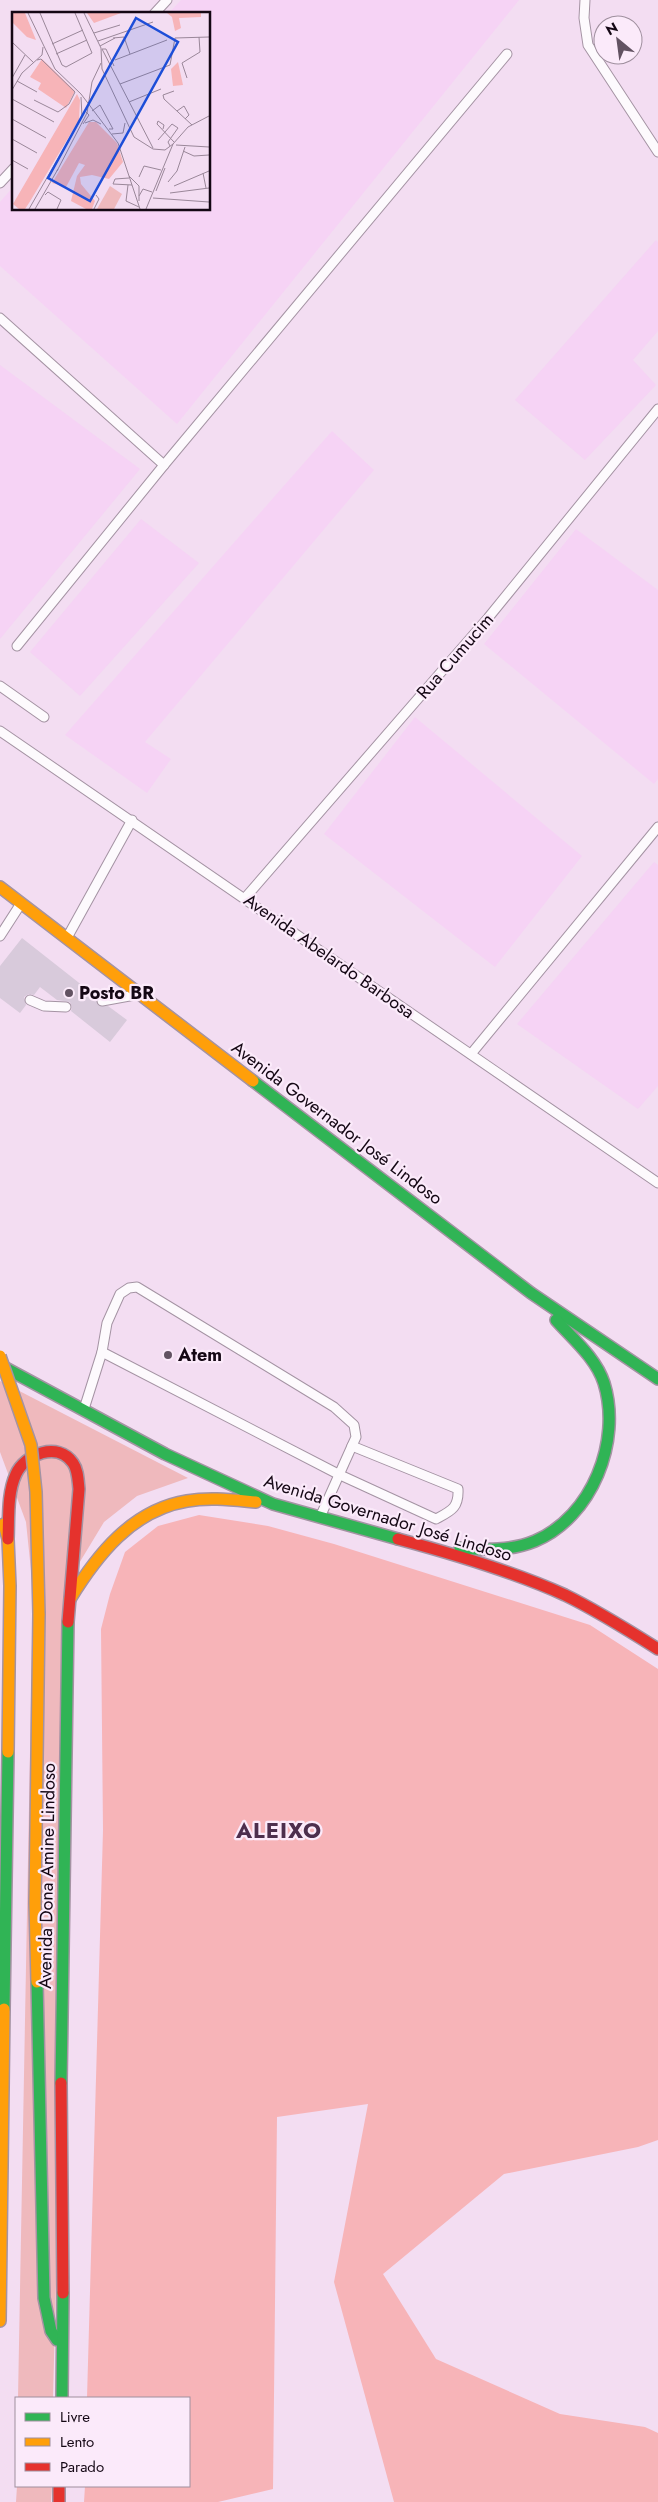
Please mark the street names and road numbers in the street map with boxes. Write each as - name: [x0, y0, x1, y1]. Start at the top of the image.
- street label: Rua Cumucim: [410, 607, 500, 705]
- street label: Avenida Abelardo Barbosa: [238, 887, 420, 1025]
- street label: Avenida Governador José Lindoso: [226, 1035, 448, 1211]
- street label: Avenida Governador José Lindoso: [261, 1468, 515, 1568]
- street label: Avenida Dona Amine Lindoso: [32, 1763, 62, 1989]

